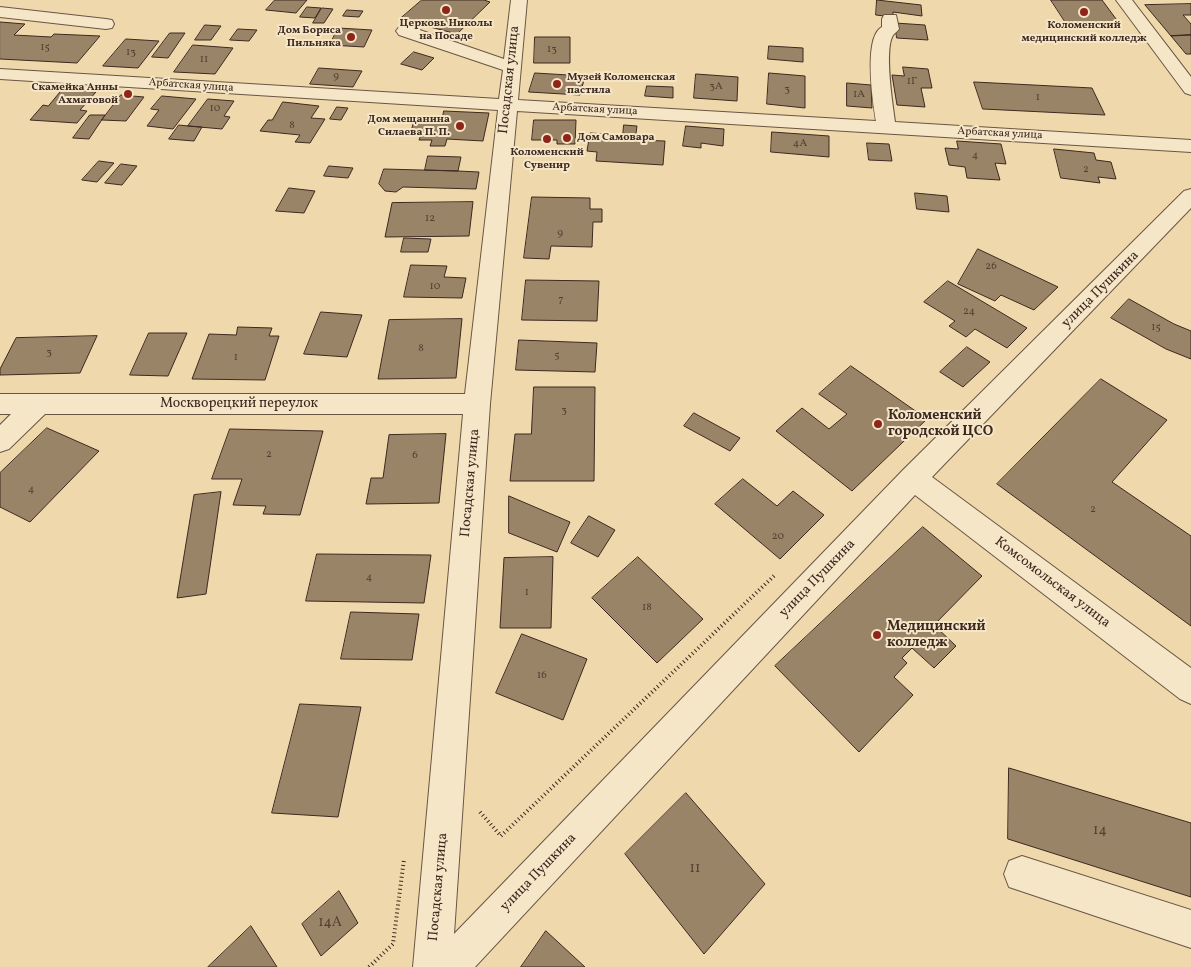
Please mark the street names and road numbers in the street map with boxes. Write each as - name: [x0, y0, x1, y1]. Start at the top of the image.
- street label: Посадская улица: [496, 25, 524, 135]
- street label: Арбатская улица: [148, 76, 234, 96]
- street label: Арбатская улица: [552, 101, 638, 119]
- street label: Арбатская улица: [957, 125, 1043, 143]
- street label: улица Пушкина: [1059, 248, 1143, 332]
- street label: Москворецкий переулок: [160, 396, 318, 412]
- street label: Посадская улица: [458, 428, 484, 538]
- street label: Комсомольская улица: [991, 534, 1113, 632]
- street label: улица Пушкина: [776, 536, 860, 622]
- street label: улица Пушкина: [497, 830, 581, 916]
- street label: Посадская улица: [426, 832, 452, 942]

